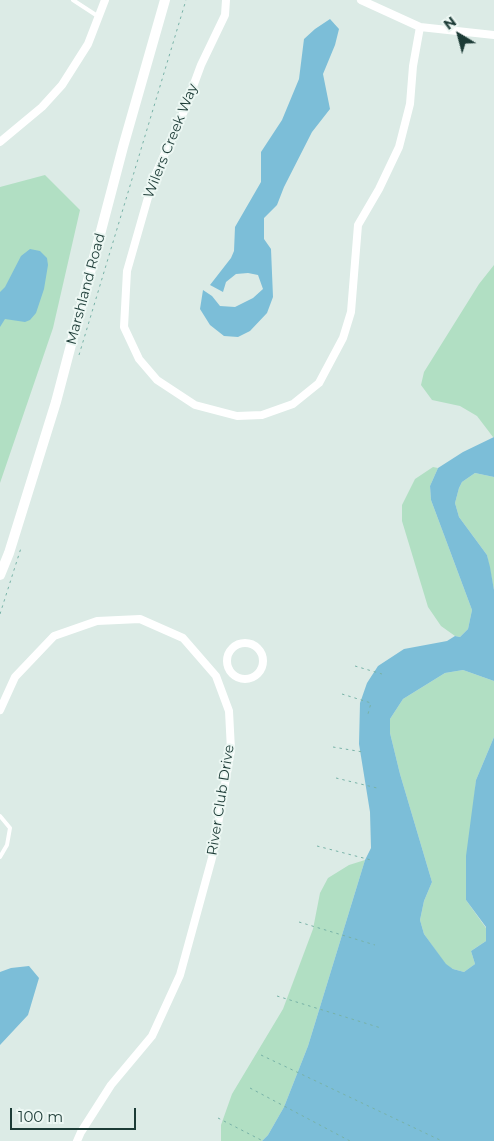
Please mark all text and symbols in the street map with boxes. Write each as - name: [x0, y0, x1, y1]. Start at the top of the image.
- north arrow: [434, 10, 484, 60]
- text: N: [440, 12, 460, 34]
- street label: Wilers Creek Way: [140, 81, 202, 201]
- street label: Marshland Road: [63, 231, 109, 347]
- street label: River Club Drive: [204, 743, 238, 857]
- scale bar: [12, 1098, 139, 1130]
- text: 100 m: [18, 1107, 63, 1126]

